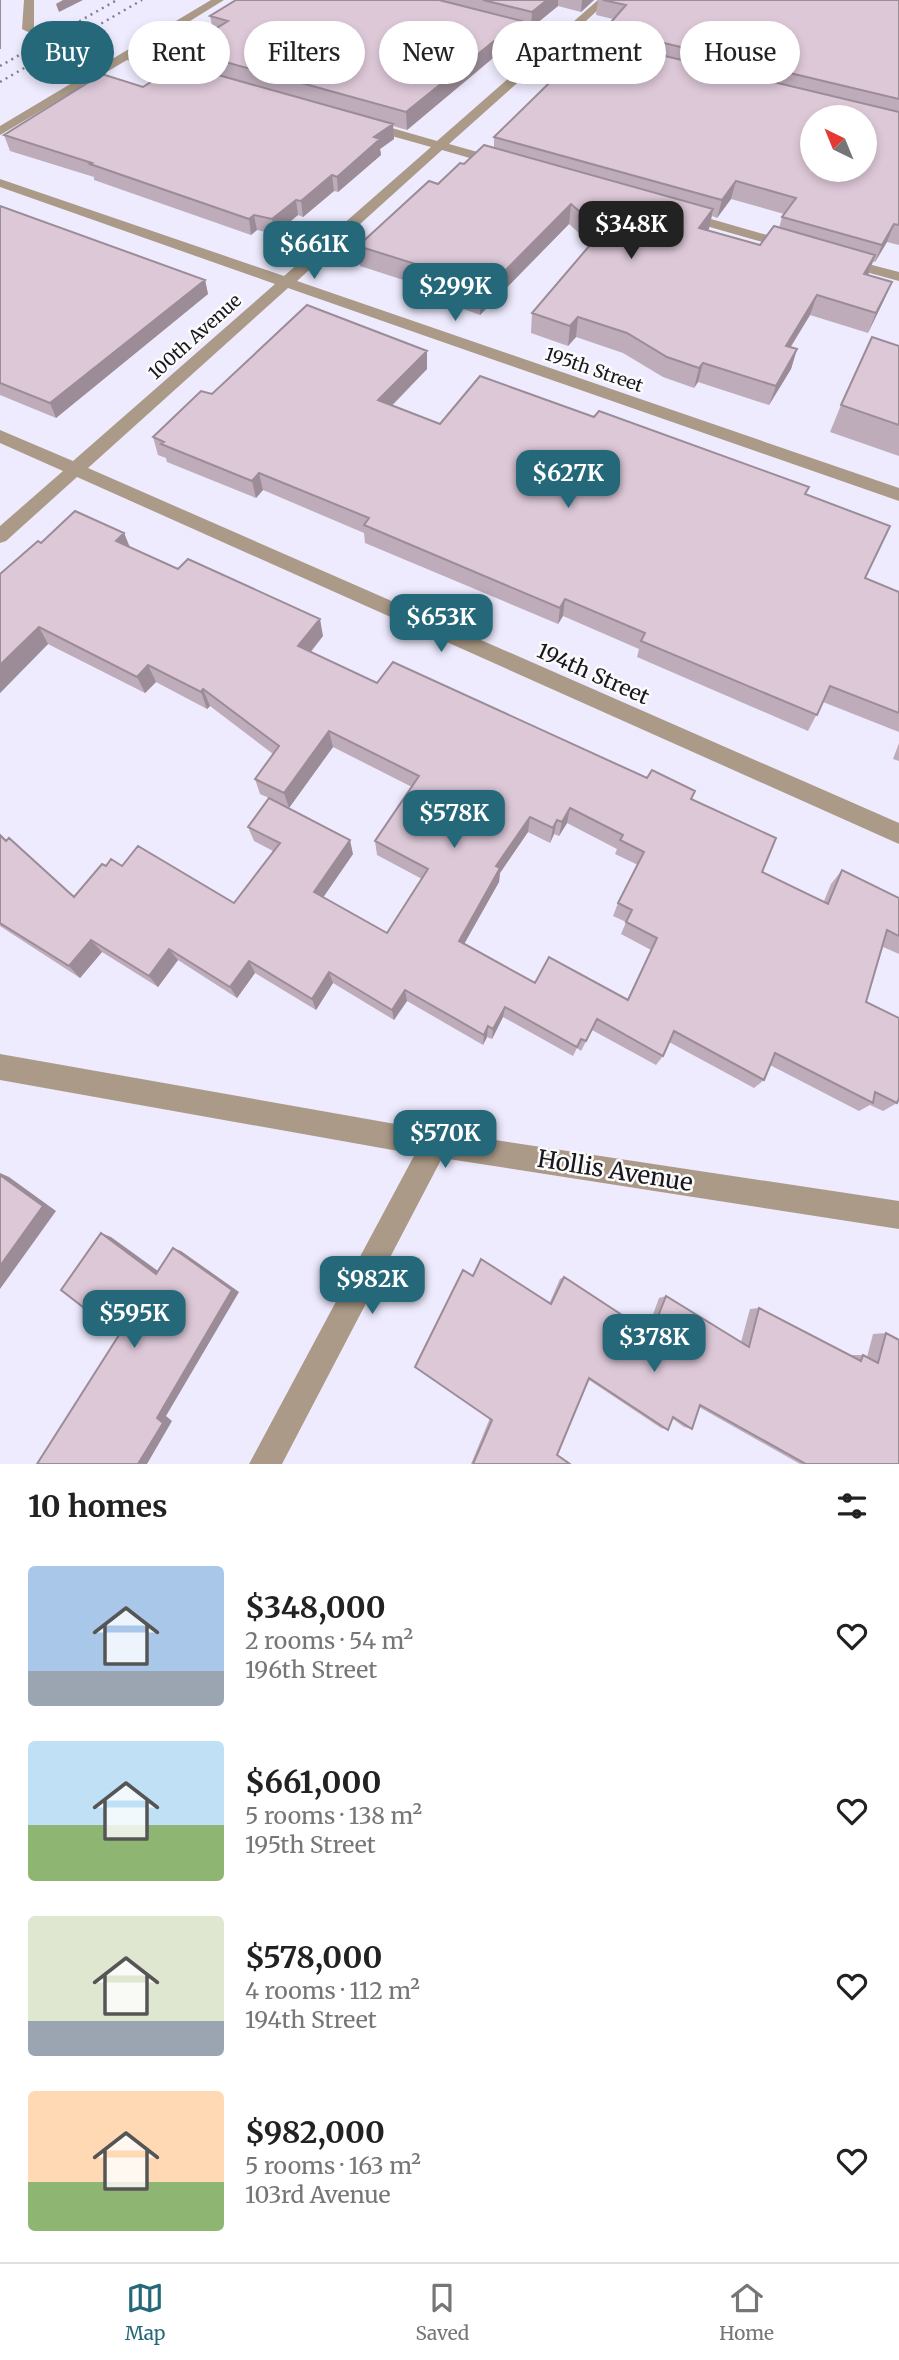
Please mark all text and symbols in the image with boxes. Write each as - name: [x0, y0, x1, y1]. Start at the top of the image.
- chip: Buy: [21, 21, 114, 84]
- chip: Rent: [128, 21, 230, 84]
- chip: Filters: [244, 21, 365, 84]
- chip: New: [379, 21, 478, 84]
- chip: Apartment: [492, 21, 666, 84]
- chip: House: [680, 21, 800, 84]
- north arrow: [800, 105, 877, 182]
- map controls: [800, 105, 877, 182]
- pin: $348K: [582, 202, 680, 261]
- text: $348K: [595, 209, 667, 238]
- pin: $661K: [265, 222, 363, 281]
- text: $661K: [279, 229, 349, 258]
- pin: $299K: [406, 264, 504, 323]
- text: $299K: [419, 271, 491, 300]
- street label: 100th Avenue: [143, 289, 246, 384]
- street label: 195th Street: [542, 342, 646, 397]
- pin: $627K: [519, 450, 617, 510]
- text: $627K: [532, 458, 604, 487]
- pin: $653K: [392, 594, 490, 654]
- text: $653K: [406, 602, 476, 631]
- street label: 194th Street: [533, 637, 654, 710]
- pin: $578K: [405, 790, 503, 850]
- text: $578K: [419, 798, 489, 827]
- pin: $570K: [396, 1110, 494, 1170]
- text: $570K: [409, 1118, 481, 1147]
- street label: Hollis Avenue: [535, 1143, 695, 1198]
- pin: $982K: [323, 1256, 421, 1316]
- text: $982K: [336, 1264, 408, 1293]
- pin: $595K: [85, 1290, 183, 1350]
- text: $595K: [99, 1298, 169, 1327]
- pin: $378K: [605, 1314, 703, 1374]
- text: $378K: [619, 1322, 689, 1351]
- text: 10 homes: [28, 1487, 168, 1525]
- icon: filters: [833, 1487, 871, 1525]
- text: $348,000: [245, 1588, 386, 1626]
- icon: home: [84, 1594, 168, 1678]
- icon: heart: [833, 1617, 871, 1655]
- text: 2 rooms · 54 m²: [245, 1626, 413, 1655]
- text: 196th Street: [245, 1655, 377, 1684]
- text: $661,000: [245, 1763, 381, 1801]
- icon: home: [84, 1769, 168, 1853]
- icon: heart: [833, 1792, 871, 1830]
- text: 5 rooms · 138 m²: [245, 1801, 422, 1830]
- text: 195th Street: [245, 1830, 376, 1859]
- text: $578,000: [245, 1938, 382, 1976]
- icon: home: [84, 1944, 168, 2028]
- icon: heart: [833, 1967, 871, 2005]
- text: 4 rooms · 112 m²: [245, 1976, 420, 2005]
- text: 194th Street: [245, 2005, 377, 2034]
- text: $982,000: [245, 2113, 385, 2151]
- icon: home: [84, 2119, 168, 2203]
- icon: heart: [833, 2142, 871, 2180]
- text: 5 rooms · 163 m²: [245, 2151, 421, 2180]
- text: 103rd Avenue: [245, 2180, 391, 2209]
- tab: Map: [125, 2279, 165, 2345]
- tab: Saved: [415, 2279, 469, 2345]
- tab: Home: [719, 2279, 774, 2345]

